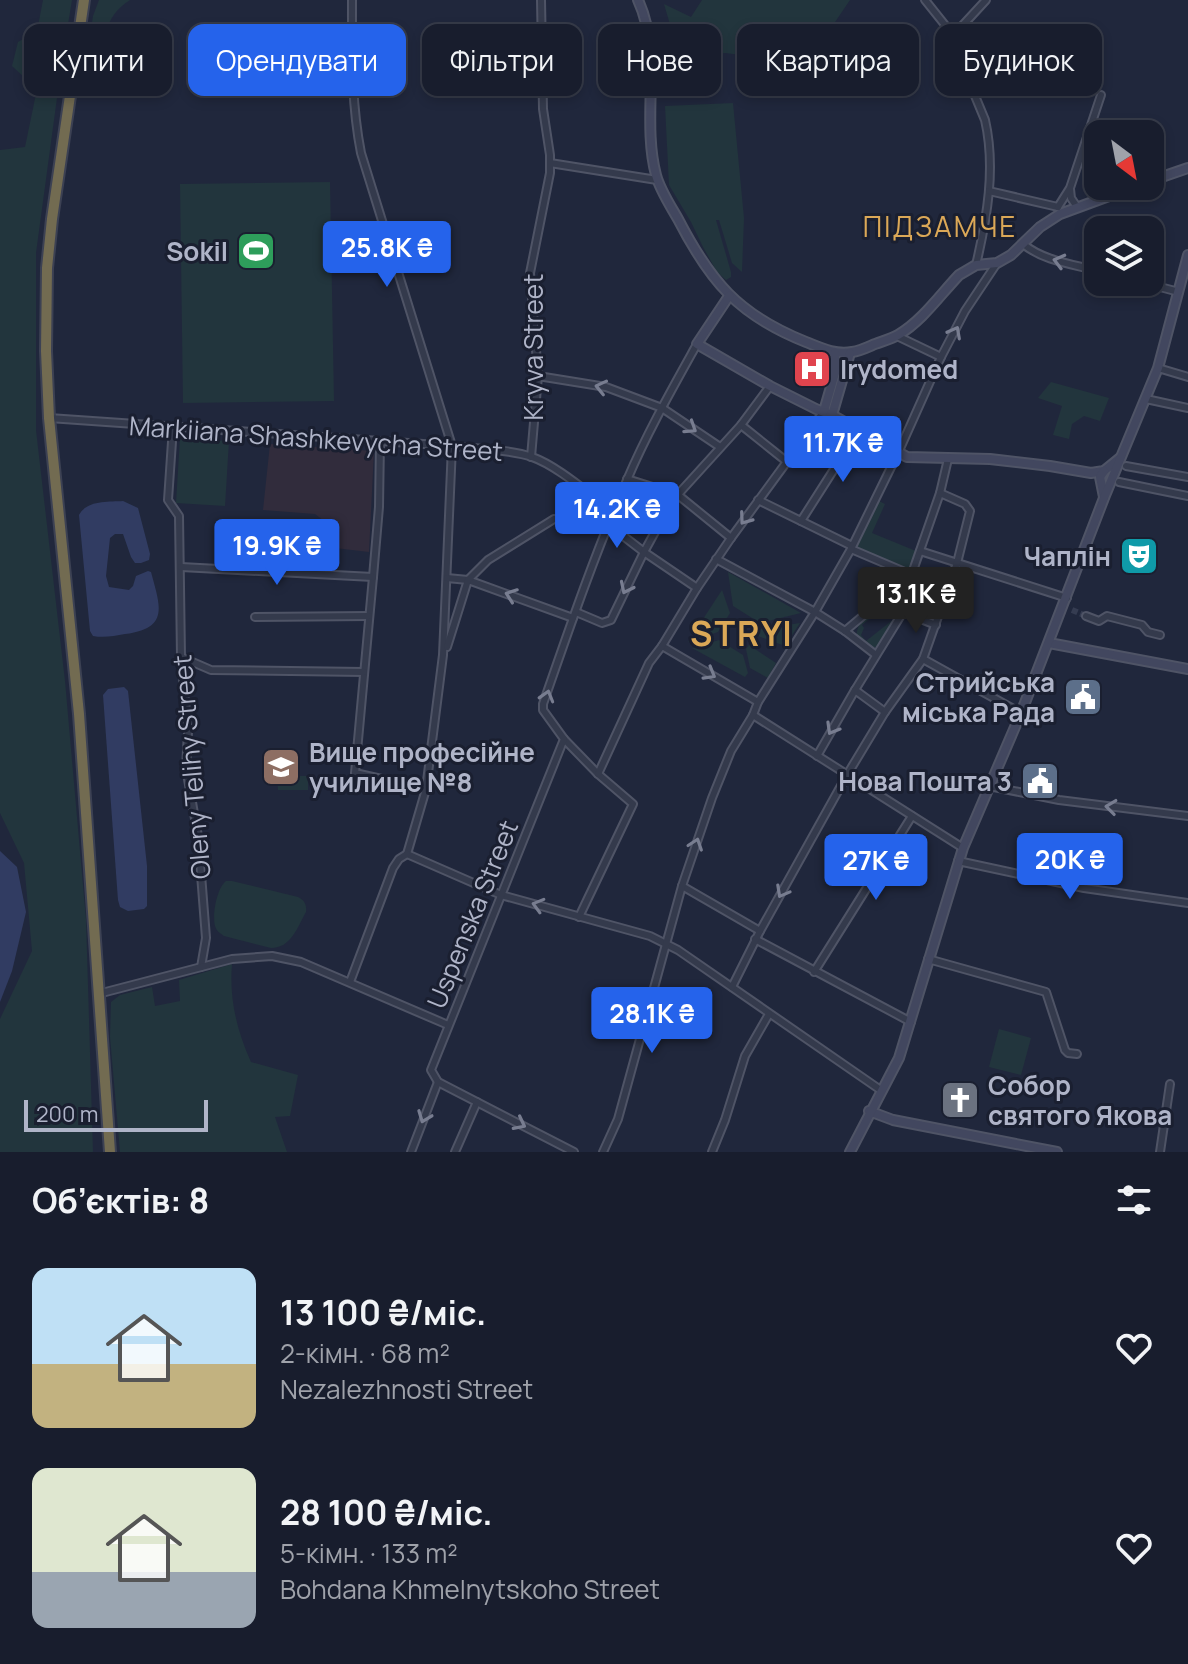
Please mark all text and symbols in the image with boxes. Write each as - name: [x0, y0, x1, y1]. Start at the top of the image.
- chip: Купити: [24, 24, 172, 96]
- chip: Орендувати: [188, 24, 406, 96]
- chip: Фільтри: [422, 24, 582, 96]
- chip: Нове: [598, 24, 721, 96]
- chip: Квартира: [737, 24, 919, 96]
- chip: Будинок: [935, 24, 1102, 96]
- north arrow: [1084, 120, 1164, 200]
- map controls: [1084, 120, 1164, 296]
- district label: ПІДЗАМЧЕ: [863, 207, 1017, 245]
- button: layers: [1084, 216, 1164, 296]
- pin: 25.8K ₴: [313, 221, 461, 289]
- text: 25.8K ₴: [341, 229, 433, 265]
- sports icon: Sokil: [235, 230, 277, 272]
- place label: Sokil: [166, 233, 228, 269]
- one-way arrow: [1052, 253, 1066, 270]
- street label: Kryva Street: [515, 274, 551, 420]
- one-way arrow: [945, 325, 960, 340]
- hospital icon: Irydomed: [791, 348, 833, 390]
- place label: Irydomed: [840, 351, 958, 387]
- one-way arrow: [595, 379, 608, 396]
- street label: Markiiana Shashkevycha Street: [128, 407, 504, 469]
- pin: 11.7K ₴: [769, 416, 917, 484]
- one-way arrow: [682, 418, 697, 433]
- text: 11.7K ₴: [802, 424, 884, 460]
- pin: 14.2K ₴: [543, 482, 691, 550]
- text: 14.2K ₴: [573, 490, 661, 526]
- one-way arrow: [740, 510, 754, 524]
- pin: 19.9K ₴: [203, 519, 351, 587]
- text: 19.9K ₴: [232, 527, 322, 563]
- theatre icon: Чаплін: [1118, 535, 1160, 577]
- place label: Чаплін: [1023, 538, 1111, 574]
- pin: 13.1K ₴: [842, 567, 990, 635]
- text: 13.1K ₴: [876, 575, 956, 611]
- one-way arrow: [621, 579, 636, 594]
- one-way arrow: [505, 589, 519, 605]
- district label: STRYI: [690, 610, 794, 656]
- street label: Oleny Telihy Street: [163, 653, 219, 881]
- one-way arrow: [701, 664, 716, 680]
- place label: Стрийська міська Рада: [902, 664, 1055, 730]
- public building icon: Стрийська міська Рада: [1062, 676, 1104, 718]
- one-way arrow: [537, 690, 554, 704]
- one-way arrow: [826, 720, 842, 735]
- place label: Вище професійне училище №8: [309, 734, 535, 800]
- school or university icon: Вище професійне училище №8: [260, 746, 302, 788]
- public building icon: Нова Пошта 3: [1019, 760, 1061, 802]
- place label: Нова Пошта 3: [838, 763, 1012, 799]
- one-way arrow: [1104, 798, 1117, 815]
- street label: Uspenska Street: [418, 814, 526, 1014]
- pin: 20K ₴: [1014, 833, 1126, 901]
- pin: 27K ₴: [820, 834, 932, 902]
- one-way arrow: [686, 838, 702, 852]
- text: 20K ₴: [1035, 841, 1105, 877]
- text: 27K ₴: [842, 842, 910, 878]
- one-way arrow: [776, 883, 791, 898]
- one-way arrow: [532, 898, 546, 915]
- pin: 28.1K ₴: [578, 987, 726, 1055]
- text: 28.1K ₴: [609, 995, 695, 1031]
- place label: Собор святого Якова: [988, 1067, 1172, 1133]
- church icon: Собор святого Якова: [939, 1079, 981, 1121]
- scale bar: [24, 1096, 208, 1132]
- text: 200 m: [36, 1099, 98, 1129]
- one-way arrow: [417, 1109, 434, 1123]
- one-way arrow: [511, 1115, 526, 1130]
- text: Об’єктів: 8: [32, 1177, 209, 1223]
- icon: filters: [1112, 1178, 1156, 1222]
- text: 13 100 ₴/міс.: [280, 1289, 486, 1335]
- icon: home: [96, 1300, 192, 1396]
- icon: heart: [1112, 1326, 1156, 1370]
- text: 2-кімн. · 68 m²: [280, 1335, 450, 1371]
- text: Nezalezhnosti Street: [280, 1371, 533, 1407]
- text: 28 100 ₴/міс.: [280, 1489, 493, 1535]
- icon: home: [96, 1500, 192, 1596]
- icon: heart: [1112, 1526, 1156, 1570]
- text: 5-кімн. · 133 m²: [280, 1535, 458, 1571]
- text: Bohdana Khmelnytskoho Street: [280, 1571, 660, 1607]

